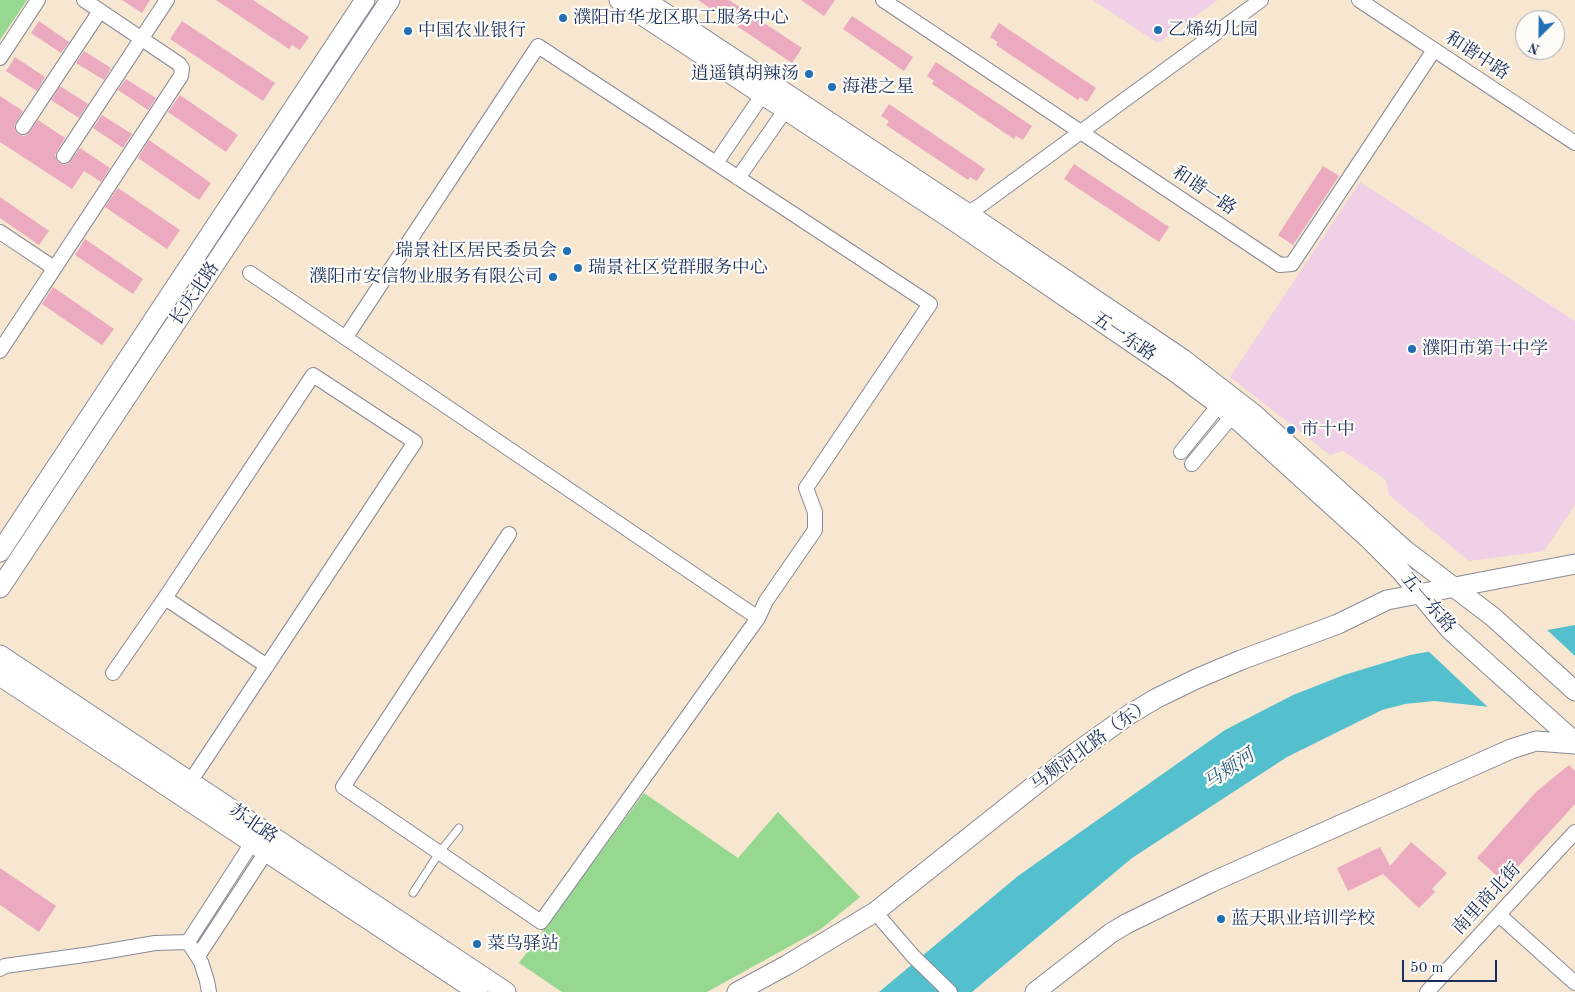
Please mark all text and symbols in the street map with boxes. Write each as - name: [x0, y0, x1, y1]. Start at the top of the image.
- place label: 濮阳市华龙区职工服务中心: [573, 7, 789, 29]
- north arrow: [1515, 10, 1565, 60]
- marker: 濮阳市华龙区职工服务中心: [557, 12, 569, 24]
- place label: 乙烯幼儿园: [1168, 19, 1258, 41]
- place label: 中国农业银行: [418, 20, 526, 42]
- marker: 乙烯幼儿园: [1152, 24, 1164, 36]
- marker: 中国农业银行: [402, 25, 414, 37]
- street label: 和谐中路: [1441, 27, 1513, 85]
- text: N: [1527, 39, 1542, 56]
- place label: 逍遥镇胡辣汤: [691, 63, 799, 85]
- marker: 逍遥镇胡辣汤: [803, 68, 815, 80]
- place label: 海港之星: [842, 76, 914, 98]
- marker: 海港之星: [826, 81, 838, 93]
- street label: 和谐一路: [1168, 162, 1240, 220]
- place label: 瑞景社区居民委员会: [395, 240, 557, 262]
- marker: 瑞景社区居民委员会: [561, 245, 573, 257]
- place label: 瑞景社区党群服务中心: [588, 257, 768, 279]
- street label: 长庆北路: [166, 258, 224, 330]
- marker: 瑞景社区党群服务中心: [572, 262, 584, 274]
- place label: 濮阳市安信物业服务有限公司: [309, 266, 543, 288]
- marker: 濮阳市安信物业服务有限公司: [547, 271, 559, 283]
- street label: 五一东路: [1088, 308, 1160, 366]
- place label: 濮阳市第十中学: [1422, 338, 1548, 360]
- marker: 濮阳市第十中学: [1406, 343, 1418, 355]
- place label: 市十中: [1301, 419, 1355, 441]
- marker: 市十中: [1285, 424, 1297, 436]
- street label: 五一东路: [1396, 569, 1460, 637]
- street label: 马颊河北路（东）: [1026, 694, 1156, 796]
- water label: 马颊河: [1199, 745, 1259, 795]
- street label: 苏北路: [225, 800, 281, 848]
- street label: 南里商北街: [1448, 859, 1526, 939]
- place label: 蓝天职业培训学校: [1231, 908, 1375, 930]
- marker: 蓝天职业培训学校: [1215, 913, 1227, 925]
- place label: 菜鸟驿站: [487, 933, 559, 955]
- marker: 菜鸟驿站: [471, 938, 483, 950]
- scale bar: [1405, 950, 1500, 982]
- text: 50 m: [1410, 961, 1444, 976]

